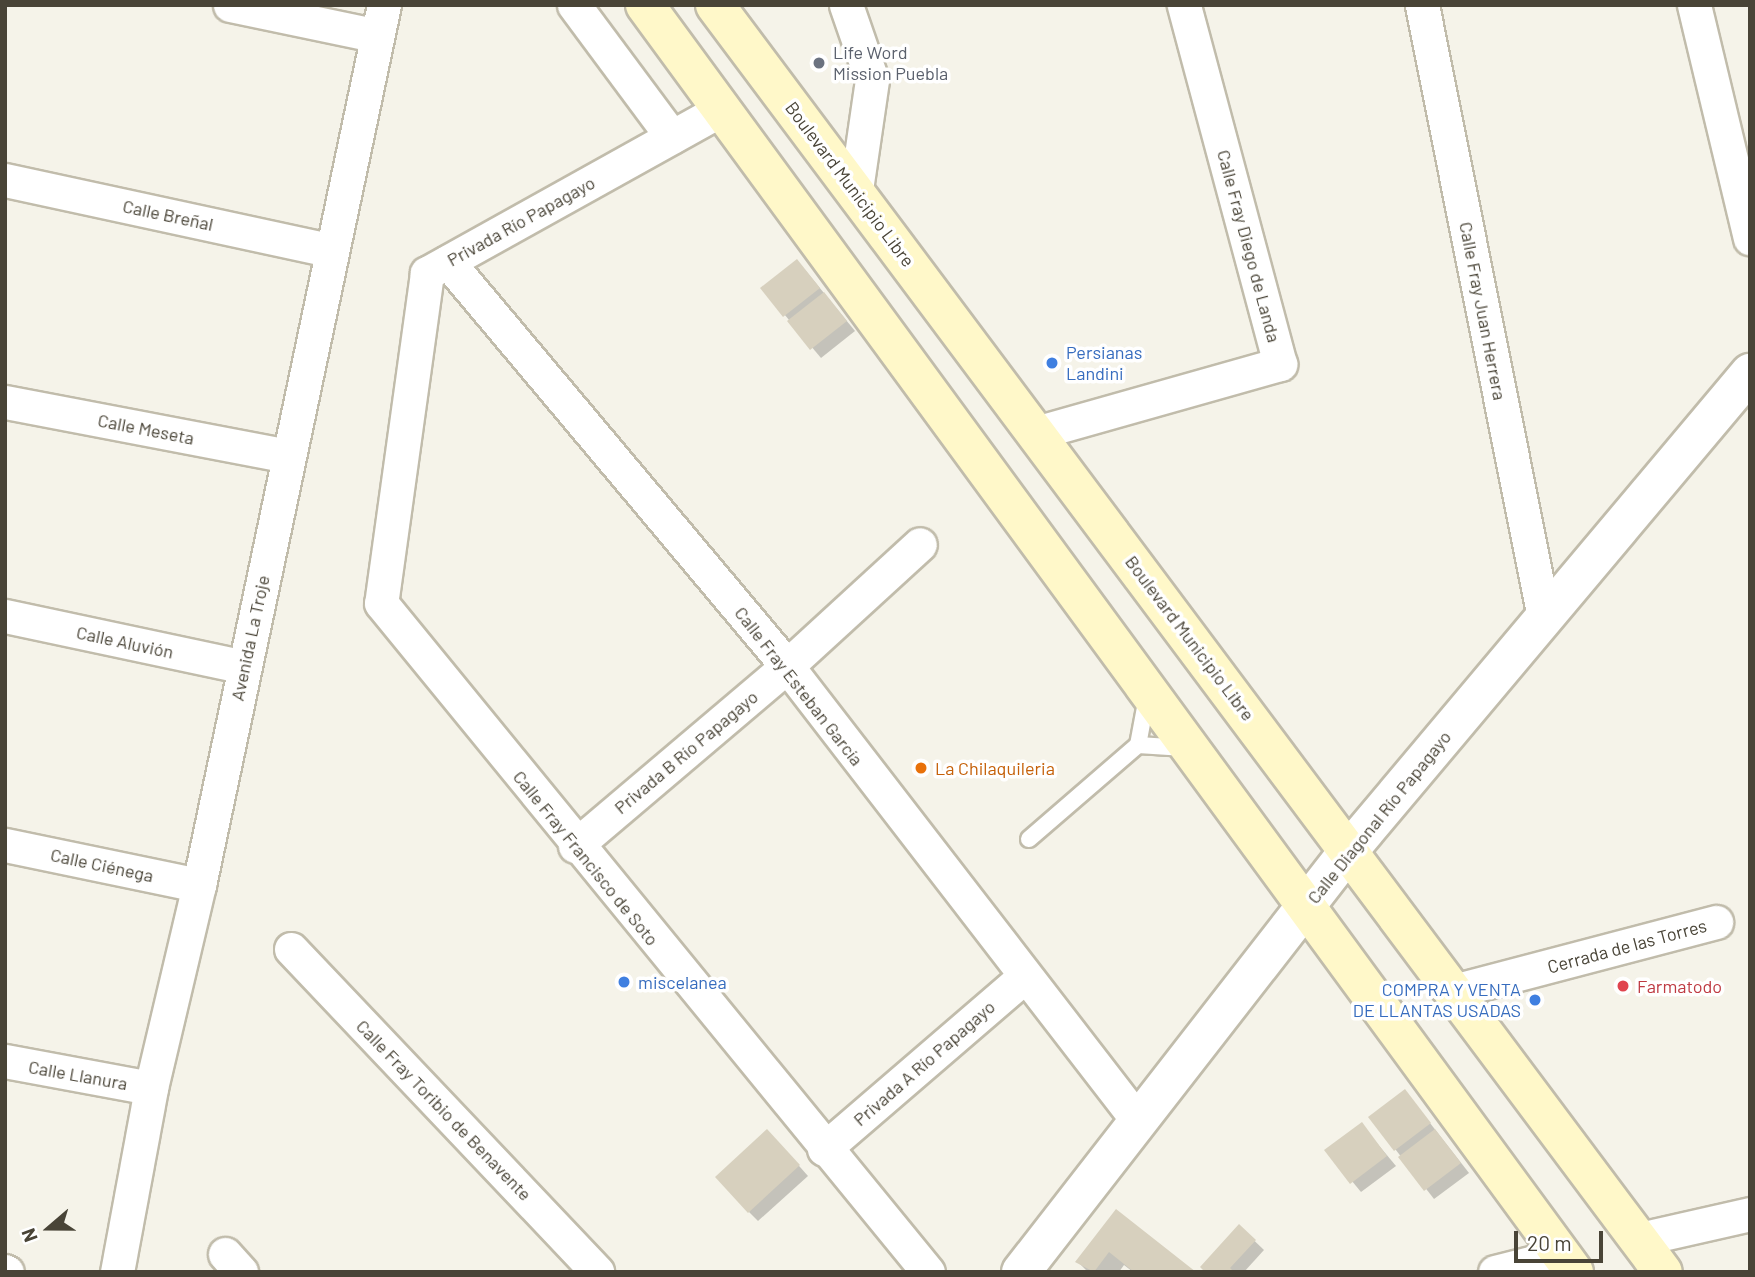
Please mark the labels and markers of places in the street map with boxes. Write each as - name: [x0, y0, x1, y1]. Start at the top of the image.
- place label: Life Word Mission Puebla: [833, 42, 948, 84]
- marker: Life Word Mission Puebla: [811, 55, 827, 71]
- place label: Persianas Landini: [1066, 342, 1142, 384]
- marker: Persianas Landini: [1044, 355, 1060, 371]
- place label: La Chilaquileria: [935, 757, 1055, 779]
- marker: La Chilaquileria: [913, 760, 929, 776]
- place label: miscelanea: [638, 971, 727, 993]
- marker: miscelanea: [616, 974, 632, 990]
- place label: Farmatodo: [1637, 975, 1722, 997]
- marker: Farmatodo: [1615, 978, 1631, 994]
- place label: COMPRA Y VENTA DE LLANTAS USADAS: [1353, 979, 1521, 1021]
- marker: COMPRA Y VENTA DE LLANTAS USADAS: [1527, 992, 1543, 1008]

